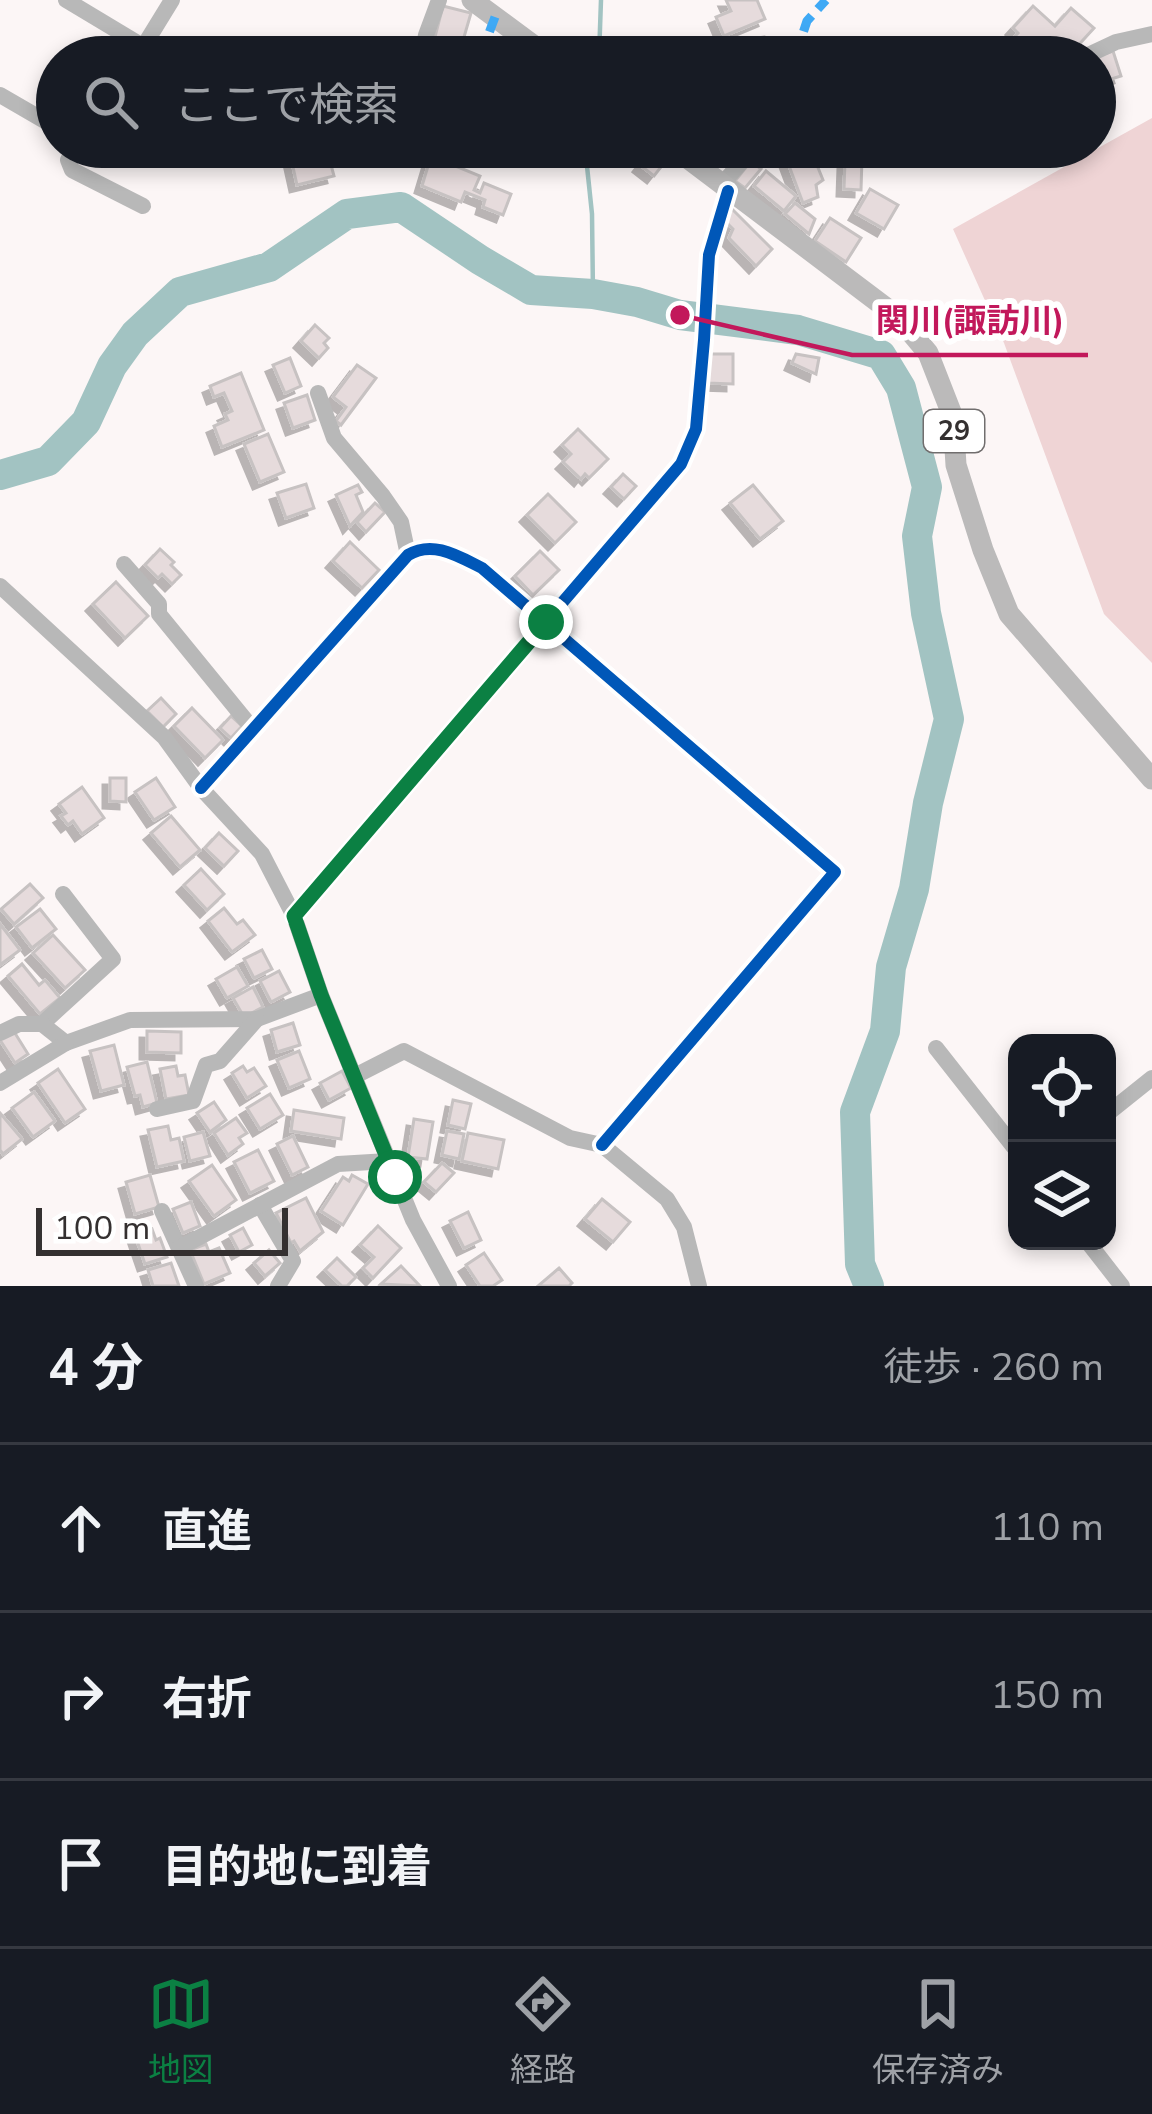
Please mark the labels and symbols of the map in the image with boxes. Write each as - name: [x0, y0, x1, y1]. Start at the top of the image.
- callout: 関川(諏訪川): [852, 286, 1088, 355]
- text: 関川(諏訪川): [876, 299, 1064, 344]
- road number: 29: [924, 410, 984, 452]
- route end: [519, 595, 573, 649]
- route start: [368, 1150, 422, 1204]
- scale bar: [36, 1202, 288, 1255]

